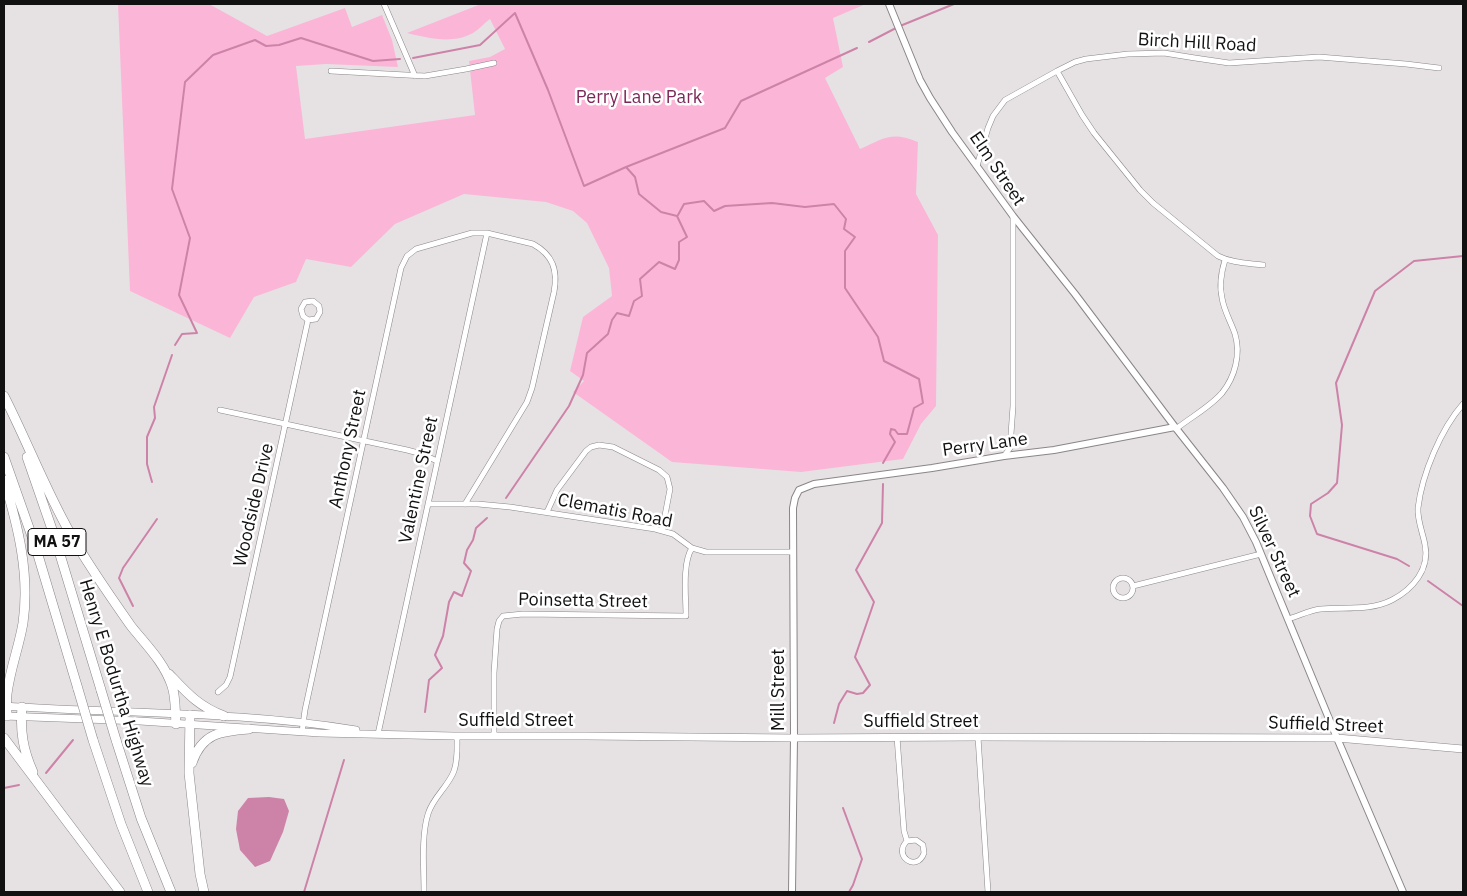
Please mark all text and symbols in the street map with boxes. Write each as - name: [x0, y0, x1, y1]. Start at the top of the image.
- street label: Birch Hill Road: [1137, 29, 1257, 57]
- park label: Perry Lane Park: [576, 87, 702, 109]
- street label: Elm Street: [964, 128, 1030, 210]
- street label: Anthony Street: [325, 388, 371, 510]
- street label: Valentine Street: [395, 414, 443, 546]
- street label: Perry Lane: [941, 428, 1029, 462]
- street label: Woodside Drive: [229, 441, 279, 569]
- street label: Clematis Road: [556, 489, 674, 533]
- street label: Silver Street: [1243, 503, 1305, 601]
- road number: MA 57: [28, 528, 86, 556]
- street label: Henry E Bodurtha Highway: [74, 576, 158, 790]
- street label: Poinsetta Street: [518, 589, 648, 613]
- street label: Mill Street: [768, 649, 790, 731]
- street label: Suffield Street: [458, 710, 574, 732]
- street label: Suffield Street: [863, 711, 979, 733]
- street label: Suffield Street: [1268, 712, 1384, 738]

